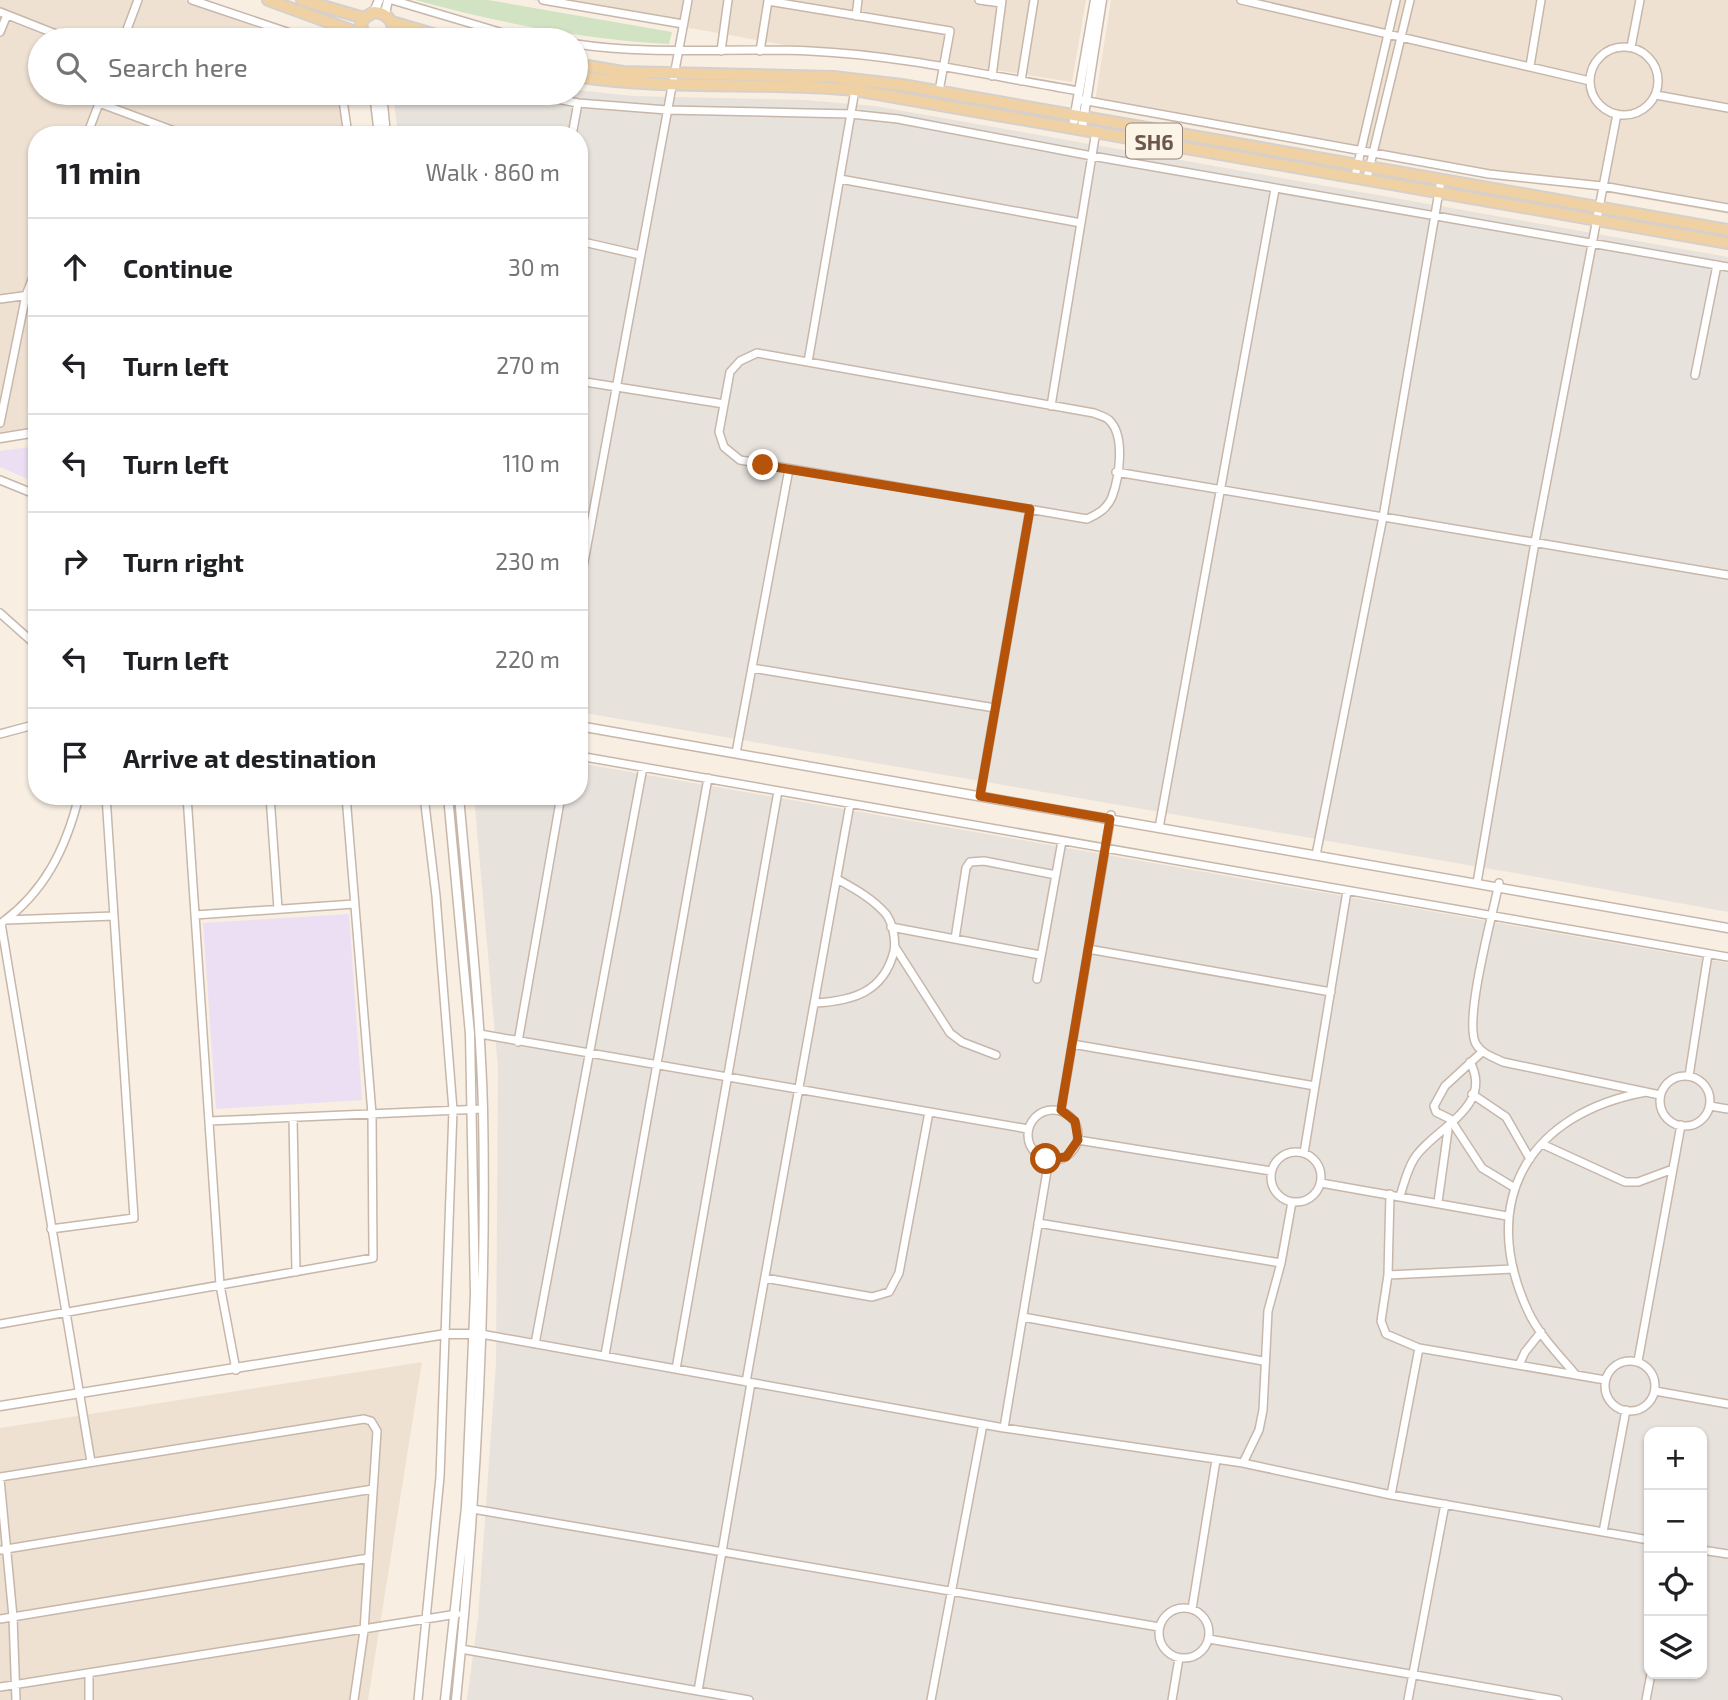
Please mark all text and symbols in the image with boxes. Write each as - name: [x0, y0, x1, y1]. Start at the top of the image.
- search box: [28, 28, 588, 105]
- icon: search: [52, 48, 90, 86]
- text: Search here: [108, 51, 248, 82]
- road number: SH6: [1126, 124, 1182, 158]
- text: 11 min: [56, 154, 141, 190]
- text: Walk · 860 m: [426, 158, 560, 186]
- icon: ahead: [56, 248, 94, 286]
- text: Continue: [123, 252, 233, 283]
- text: 30 m: [508, 253, 560, 281]
- icon: left: [56, 346, 94, 384]
- text: Turn left: [123, 350, 229, 381]
- text: 270 m: [496, 351, 560, 379]
- icon: left: [56, 444, 94, 482]
- text: Turn left: [123, 448, 229, 479]
- text: 110 m: [503, 449, 560, 477]
- route end: [747, 449, 778, 480]
- icon: right: [56, 542, 94, 580]
- text: Turn right: [123, 546, 244, 577]
- text: 230 m: [495, 547, 560, 575]
- icon: left: [56, 640, 94, 678]
- text: Turn left: [123, 644, 229, 675]
- text: 220 m: [495, 645, 560, 673]
- icon: arrive: [56, 738, 94, 776]
- text: Arrive at destination: [123, 742, 376, 773]
- route start: [1030, 1143, 1061, 1174]
- map controls: [1644, 1427, 1707, 1679]
- button: +: [1644, 1427, 1707, 1490]
- button: −: [1644, 1490, 1707, 1553]
- button: locate: [1644, 1553, 1707, 1616]
- button: layers: [1644, 1616, 1707, 1679]

